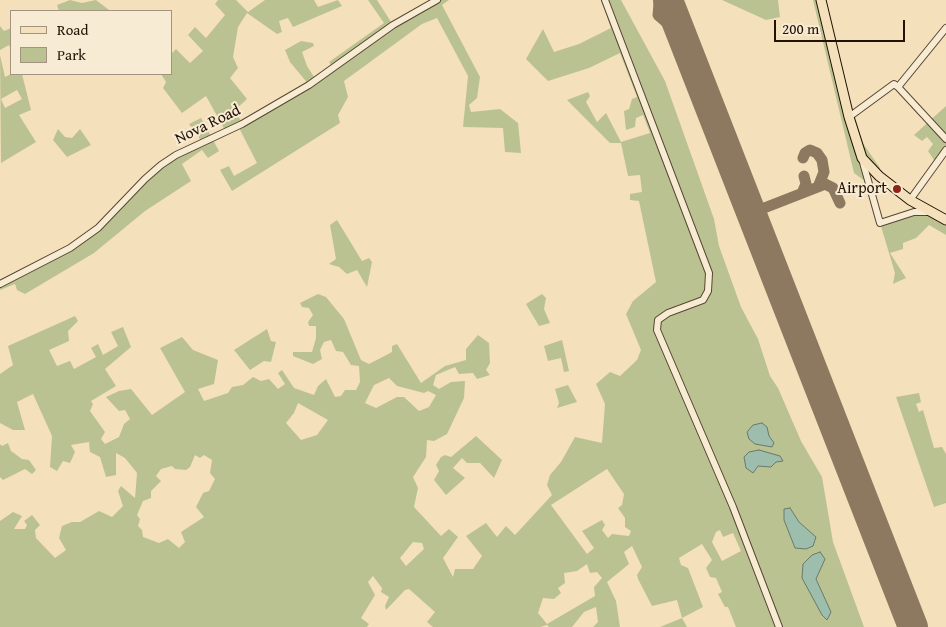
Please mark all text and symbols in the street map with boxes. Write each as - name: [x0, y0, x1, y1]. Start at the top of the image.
- legend: [10, 10, 172, 75]
- scale bar: [776, 10, 907, 42]
- text: 200 m: [782, 18, 819, 39]
- text: Road: [57, 19, 88, 40]
- text: Park: [57, 44, 86, 65]
- street label: Nova Road: [172, 101, 244, 149]
- place label: Airport: [837, 179, 887, 199]
- marker: Airport: [891, 183, 903, 195]

